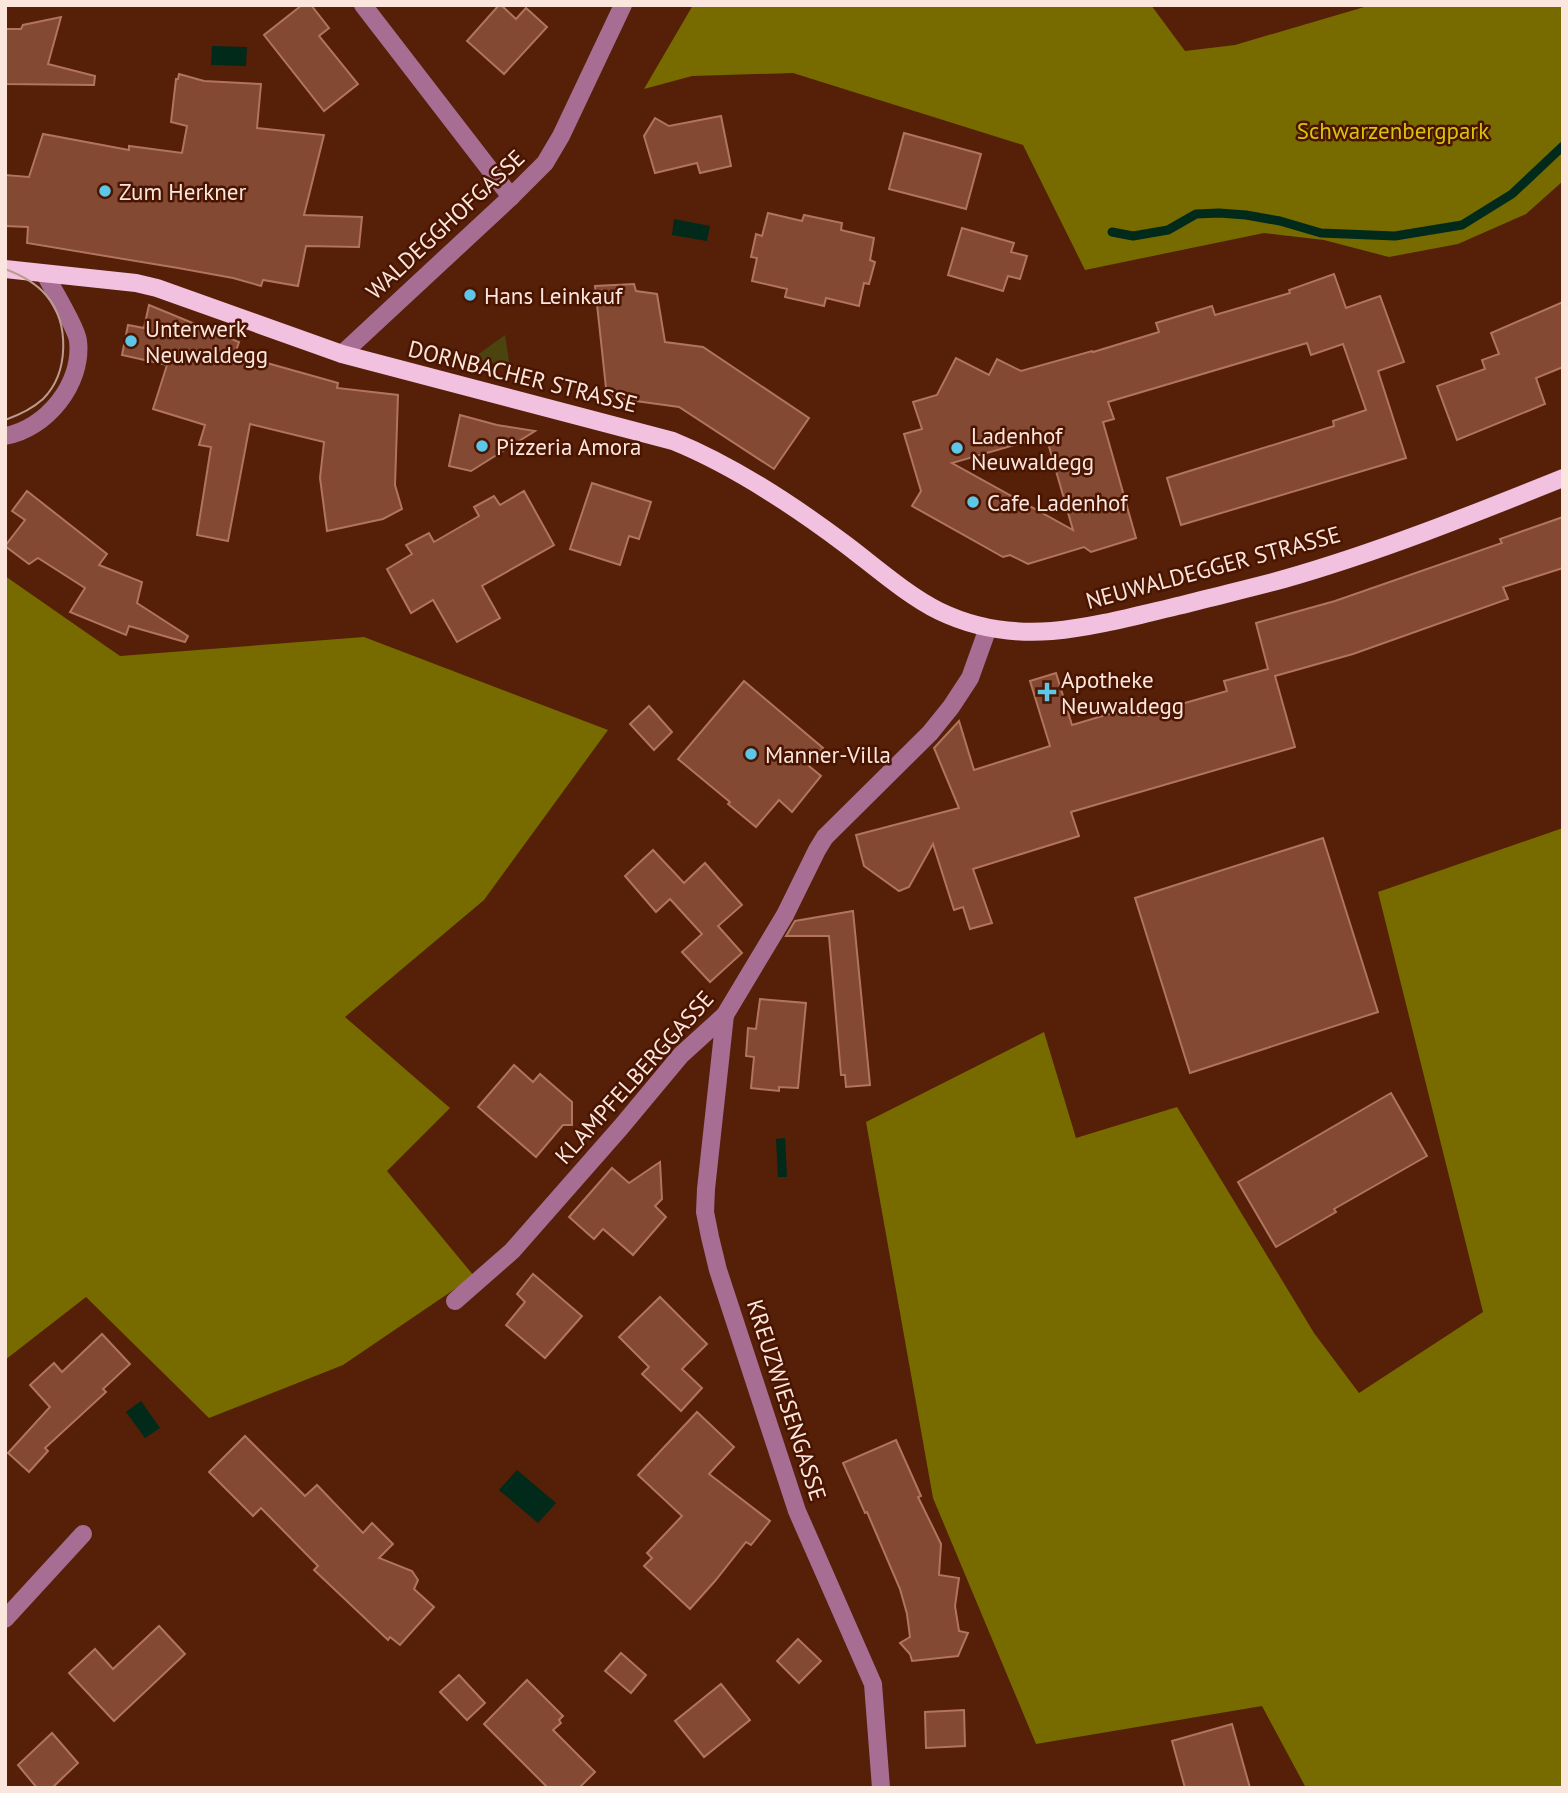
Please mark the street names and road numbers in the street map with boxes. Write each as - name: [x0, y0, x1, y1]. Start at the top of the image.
- street label: WALDEGGHOFGASSE: [360, 143, 530, 305]
- street label: DORNBACHER STRASSE: [405, 333, 641, 419]
- street label: NEUWALDEGGER STRASSE: [1082, 519, 1344, 615]
- street label: KLAMPFELBERGGASSE: [548, 984, 720, 1170]
- street label: KREUZWIESENGASSE: [741, 1296, 833, 1504]

